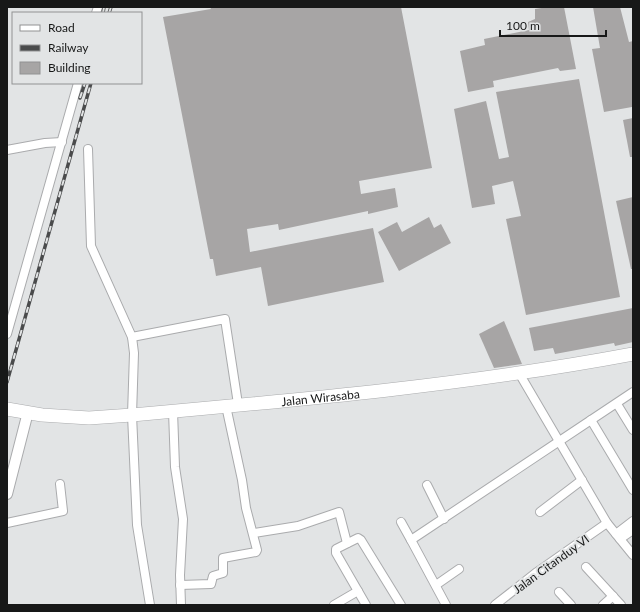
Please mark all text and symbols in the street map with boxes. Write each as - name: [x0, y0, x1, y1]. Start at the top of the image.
- legend: [12, 12, 142, 84]
- scale bar: [500, 12, 606, 38]
- text: 100 m: [506, 18, 540, 33]
- text: Road: [48, 20, 75, 35]
- text: Railway: [48, 40, 89, 55]
- text: Building: [48, 60, 91, 75]
- street label: Jalan Wirasaba: [281, 386, 360, 409]
- street label: Jalan Citanduy VI: [510, 531, 592, 597]

